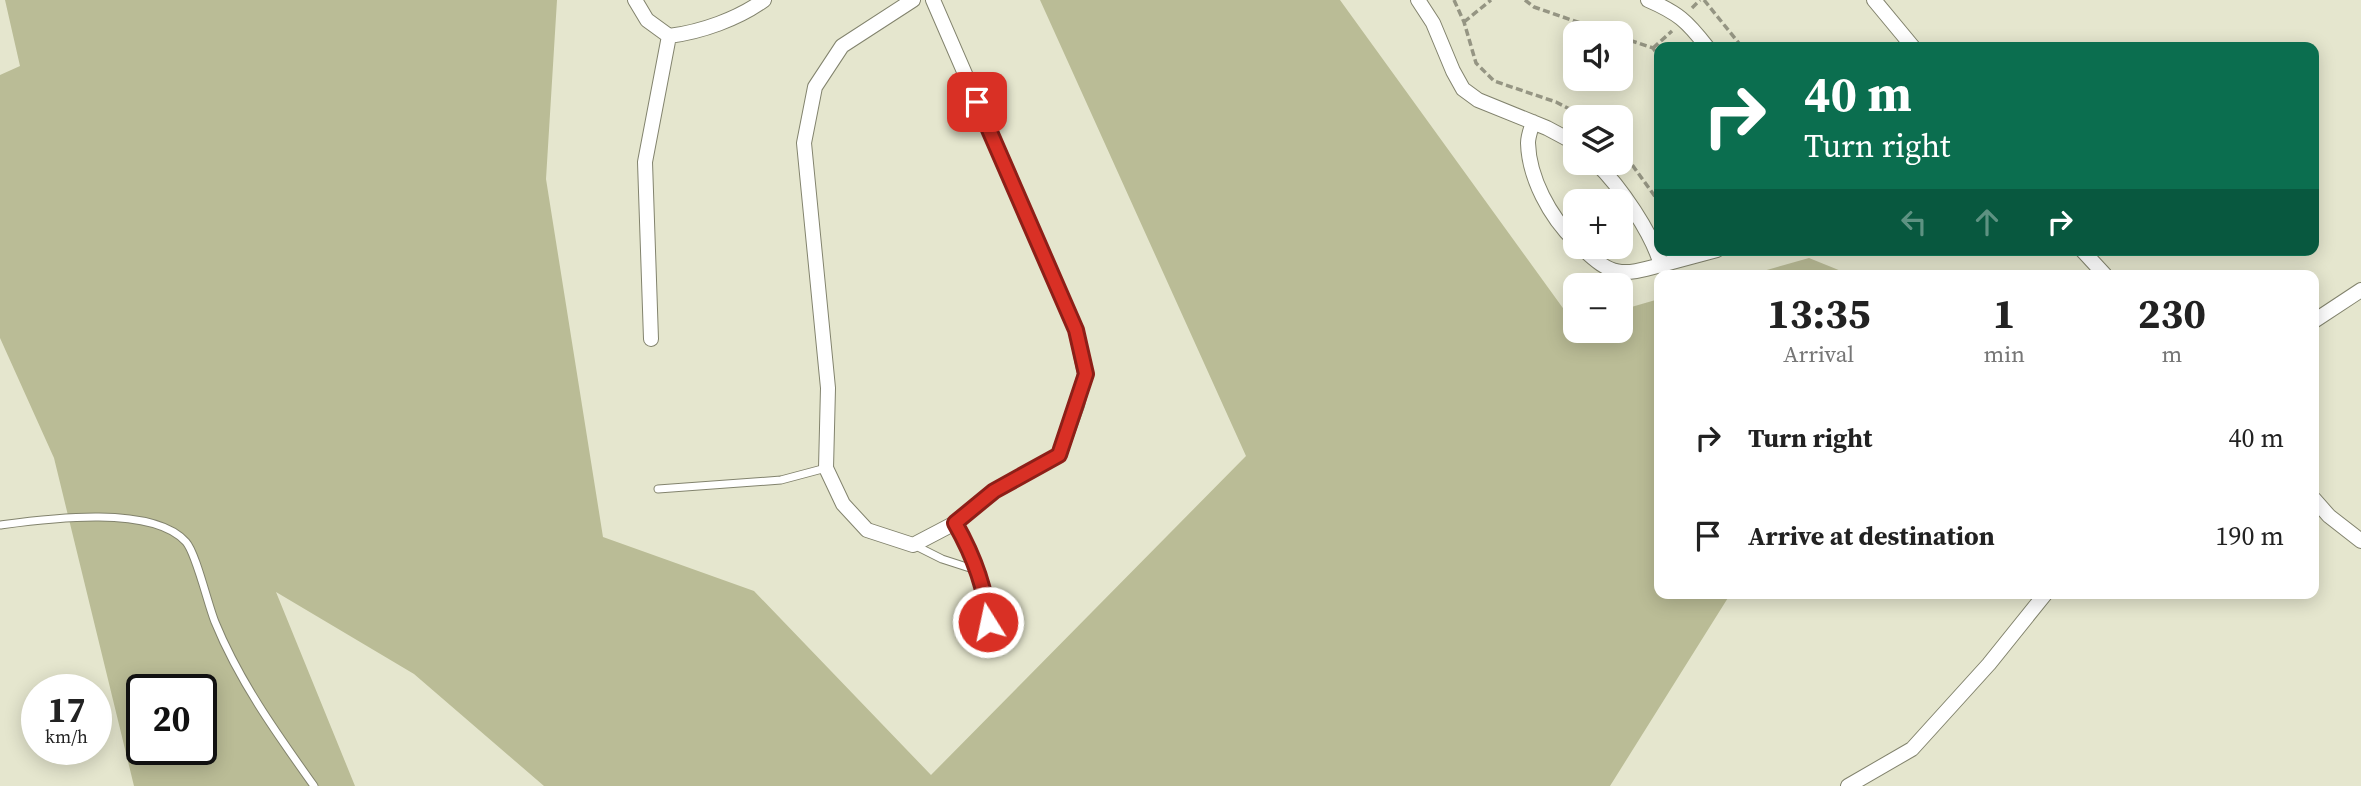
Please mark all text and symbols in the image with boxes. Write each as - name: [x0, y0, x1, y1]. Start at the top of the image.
- map controls: [1563, 21, 1633, 343]
- button: sound: [1563, 21, 1633, 91]
- text: 40 m: [1804, 60, 1912, 127]
- icon: right: [1689, 70, 1780, 161]
- pin: [947, 72, 1007, 132]
- icon: arrive: [958, 83, 996, 121]
- button: layers: [1563, 105, 1633, 175]
- text: Turn right: [1804, 124, 1950, 168]
- button: +: [1563, 189, 1633, 259]
- icon: left: [1895, 203, 1933, 241]
- icon: ahead: [1968, 203, 2006, 241]
- icon: right: [2041, 203, 2079, 241]
- button: −: [1563, 273, 1633, 343]
- text: 13:35: [1767, 284, 1871, 342]
- text: 1: [1993, 284, 2016, 342]
- text: 230: [2138, 284, 2206, 342]
- text: Arrival: [1783, 338, 1854, 370]
- text: min: [1983, 338, 2025, 370]
- text: m: [2162, 338, 2182, 370]
- icon: right: [1689, 419, 1727, 457]
- text: Turn right: [1748, 420, 1872, 456]
- text: 40 m: [2229, 420, 2284, 456]
- icon: arrive: [1689, 517, 1727, 555]
- text: Arrive at destination: [1748, 518, 1995, 554]
- text: 190 m: [2216, 518, 2284, 554]
- position arrow: [951, 585, 1025, 659]
- speed limit sign: 20: [126, 674, 217, 765]
- text: 17: [48, 686, 85, 734]
- text: km/h: [45, 724, 88, 749]

